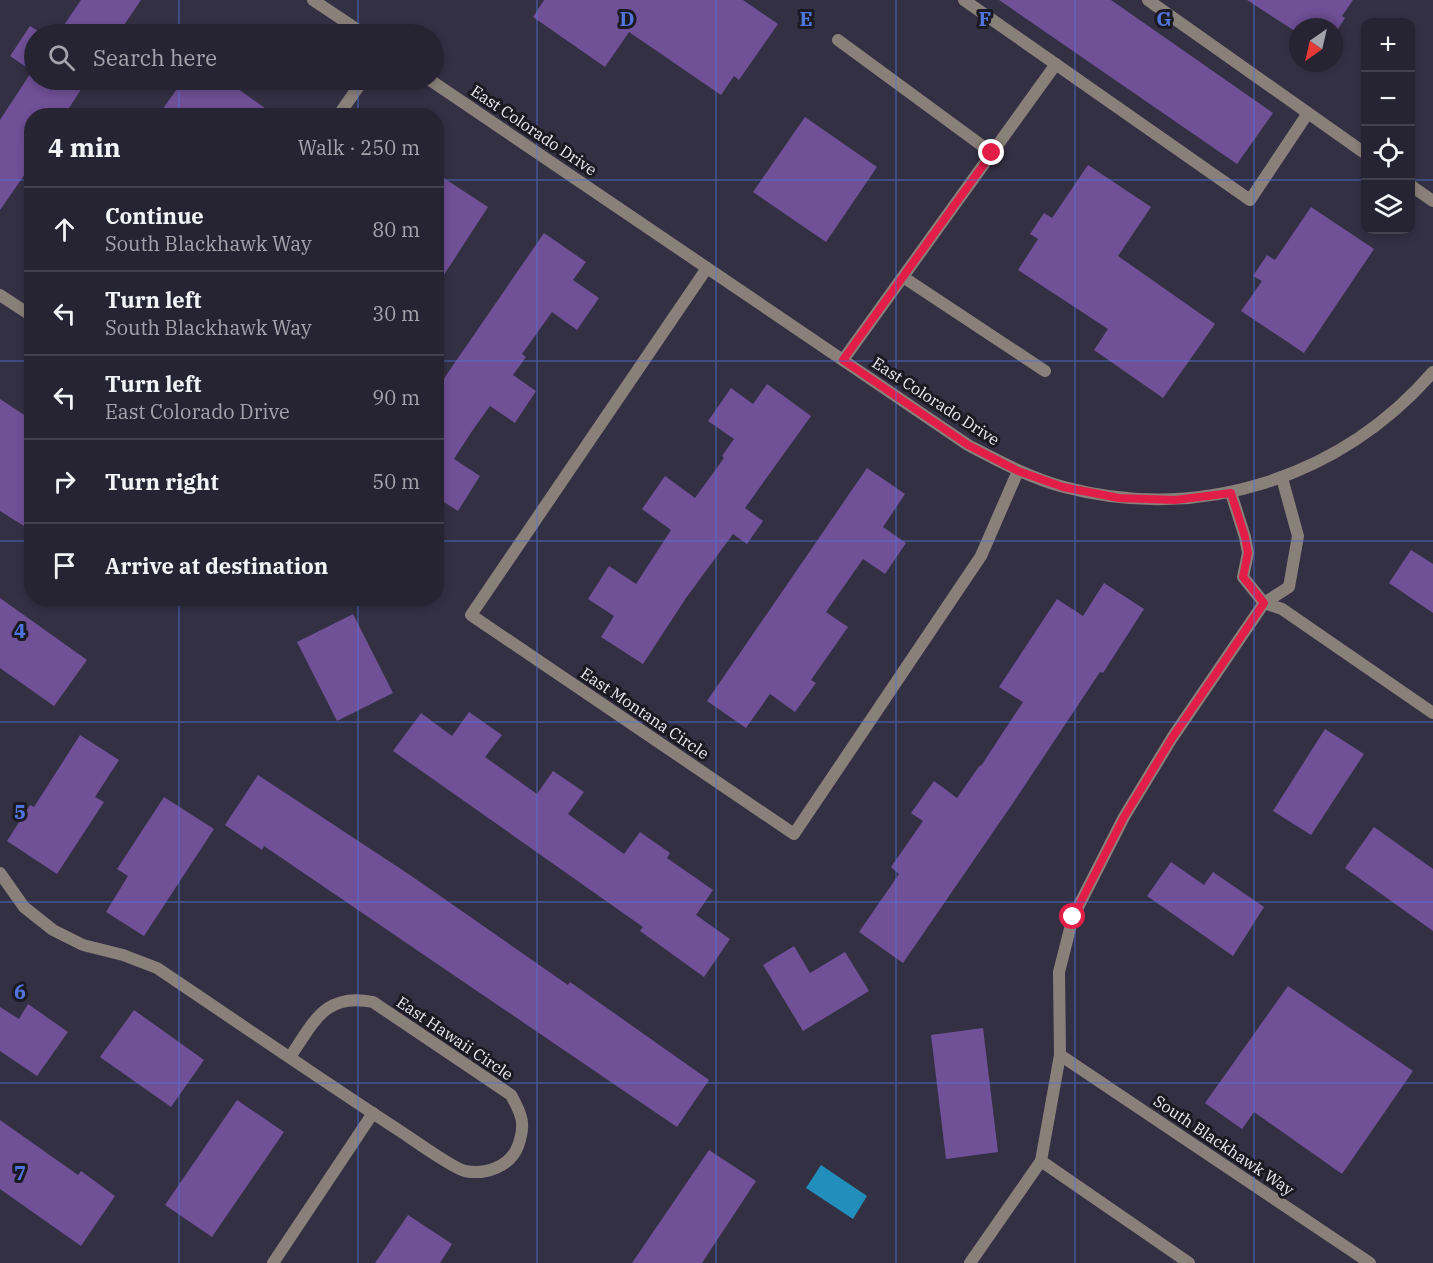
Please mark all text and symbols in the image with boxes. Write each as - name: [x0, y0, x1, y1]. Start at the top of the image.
- text: D: [619, 5, 635, 32]
- text: E: [799, 5, 813, 32]
- text: F: [979, 5, 991, 32]
- text: G: [1156, 5, 1172, 32]
- north arrow: [1289, 18, 1343, 72]
- map controls: [1361, 18, 1415, 234]
- button: +: [1361, 18, 1415, 72]
- search box: [24, 24, 444, 90]
- icon: search: [45, 41, 78, 74]
- text: Search here: [93, 43, 217, 72]
- button: −: [1361, 72, 1415, 126]
- street label: East Colorado Drive: [467, 80, 601, 180]
- button: locate: [1361, 126, 1415, 180]
- text: 4 min: [48, 130, 121, 164]
- text: Walk · 250 m: [298, 134, 420, 161]
- route end: [978, 139, 1004, 165]
- button: layers: [1361, 180, 1415, 234]
- text: Continue: [105, 201, 204, 230]
- icon: ahead: [48, 213, 81, 246]
- text: 80 m: [372, 216, 420, 243]
- text: South Blackhawk Way: [105, 230, 312, 257]
- text: Turn left: [105, 285, 201, 314]
- icon: left: [48, 297, 81, 330]
- text: 30 m: [372, 300, 420, 327]
- text: South Blackhawk Way: [105, 314, 312, 341]
- street label: East Colorado Drive: [869, 352, 1003, 450]
- text: Turn left: [105, 369, 201, 398]
- icon: left: [48, 381, 81, 414]
- text: 90 m: [372, 384, 420, 411]
- text: East Colorado Drive: [105, 398, 290, 425]
- icon: right: [48, 465, 81, 498]
- text: Turn right: [105, 467, 219, 496]
- text: 50 m: [372, 468, 420, 495]
- icon: arrive: [48, 549, 81, 582]
- text: Arrive at destination: [105, 551, 328, 580]
- text: 4: [14, 617, 26, 644]
- street label: East Montana Circle: [577, 663, 713, 763]
- text: 5: [14, 798, 26, 825]
- route start: [1059, 903, 1085, 929]
- text: 6: [14, 978, 26, 1005]
- street label: East Hawaii Circle: [393, 992, 517, 1084]
- street label: South Blackhawk Way: [1150, 1091, 1298, 1200]
- text: 7: [14, 1159, 26, 1186]

